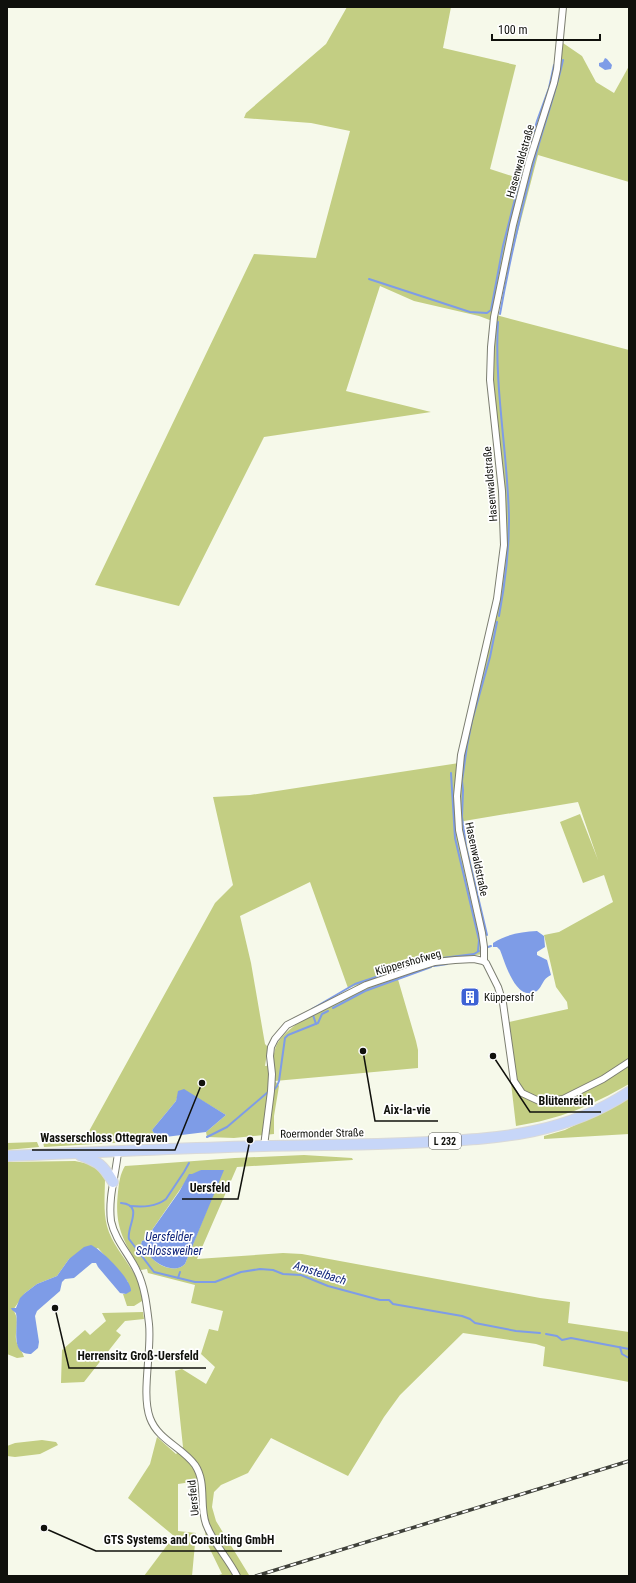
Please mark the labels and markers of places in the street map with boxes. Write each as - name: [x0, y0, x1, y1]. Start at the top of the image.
- building icon: Küppershof: [459, 986, 481, 1008]
- place label: Küppershof: [484, 991, 534, 1004]
- callout: Blütenreich: [530, 1088, 601, 1112]
- callout: Aix-la-vie: [375, 1097, 438, 1121]
- callout: Wasserschloss Ottegraven: [32, 1126, 175, 1150]
- callout: Uersfeld: [182, 1175, 238, 1199]
- callout: Herrensitz Groß-Uersfeld: [69, 1344, 206, 1368]
- callout: GTS Systems and Consulting GmbH: [96, 1527, 282, 1551]

